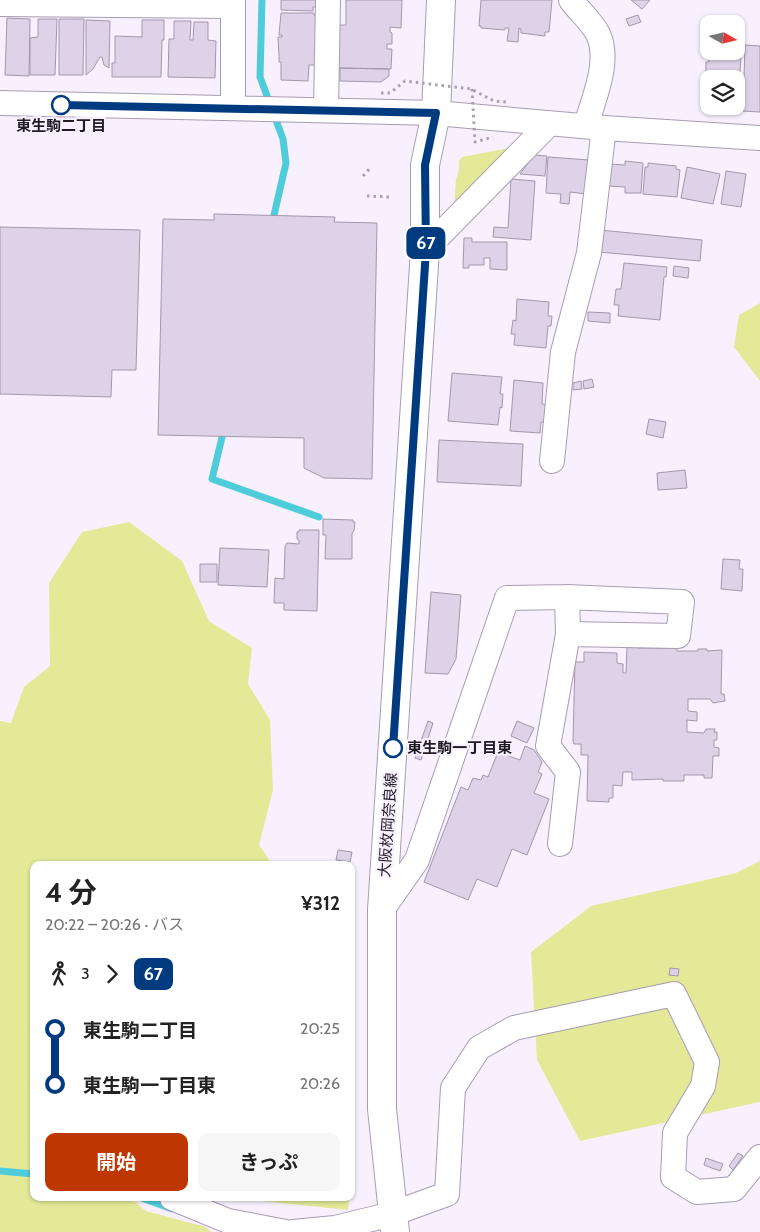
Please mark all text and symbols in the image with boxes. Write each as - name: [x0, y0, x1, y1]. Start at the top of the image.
- north arrow: [700, 15, 745, 60]
- map controls: [700, 15, 745, 115]
- button: layers: [700, 70, 745, 115]
- marker: 東生駒二丁目: [51, 95, 71, 115]
- place label: 東生駒二丁目: [16, 117, 106, 135]
- line badge: 67: [404, 227, 448, 259]
- text: 67: [416, 232, 436, 254]
- marker: 東生駒一丁目東: [383, 738, 403, 758]
- place label: 東生駒一丁目東: [407, 739, 512, 757]
- street label: 大阪枚岡奈良線: [375, 772, 401, 878]
- text: 4 分: [45, 875, 97, 909]
- text: ¥312: [301, 892, 340, 915]
- text: 20:22 – 20:26 · バス: [45, 915, 184, 934]
- icon: walk: [45, 960, 73, 988]
- icon: forward: [98, 960, 126, 988]
- text: 67: [144, 963, 163, 985]
- text: 3: [81, 964, 90, 983]
- text: 東生駒二丁目: [83, 1019, 197, 1042]
- text: 20:25: [300, 1019, 340, 1038]
- text: 東生駒一丁目東: [83, 1074, 216, 1097]
- text: 20:26: [300, 1074, 340, 1093]
- button: 開始: [45, 1133, 188, 1191]
- button: きっぷ: [198, 1133, 340, 1191]

